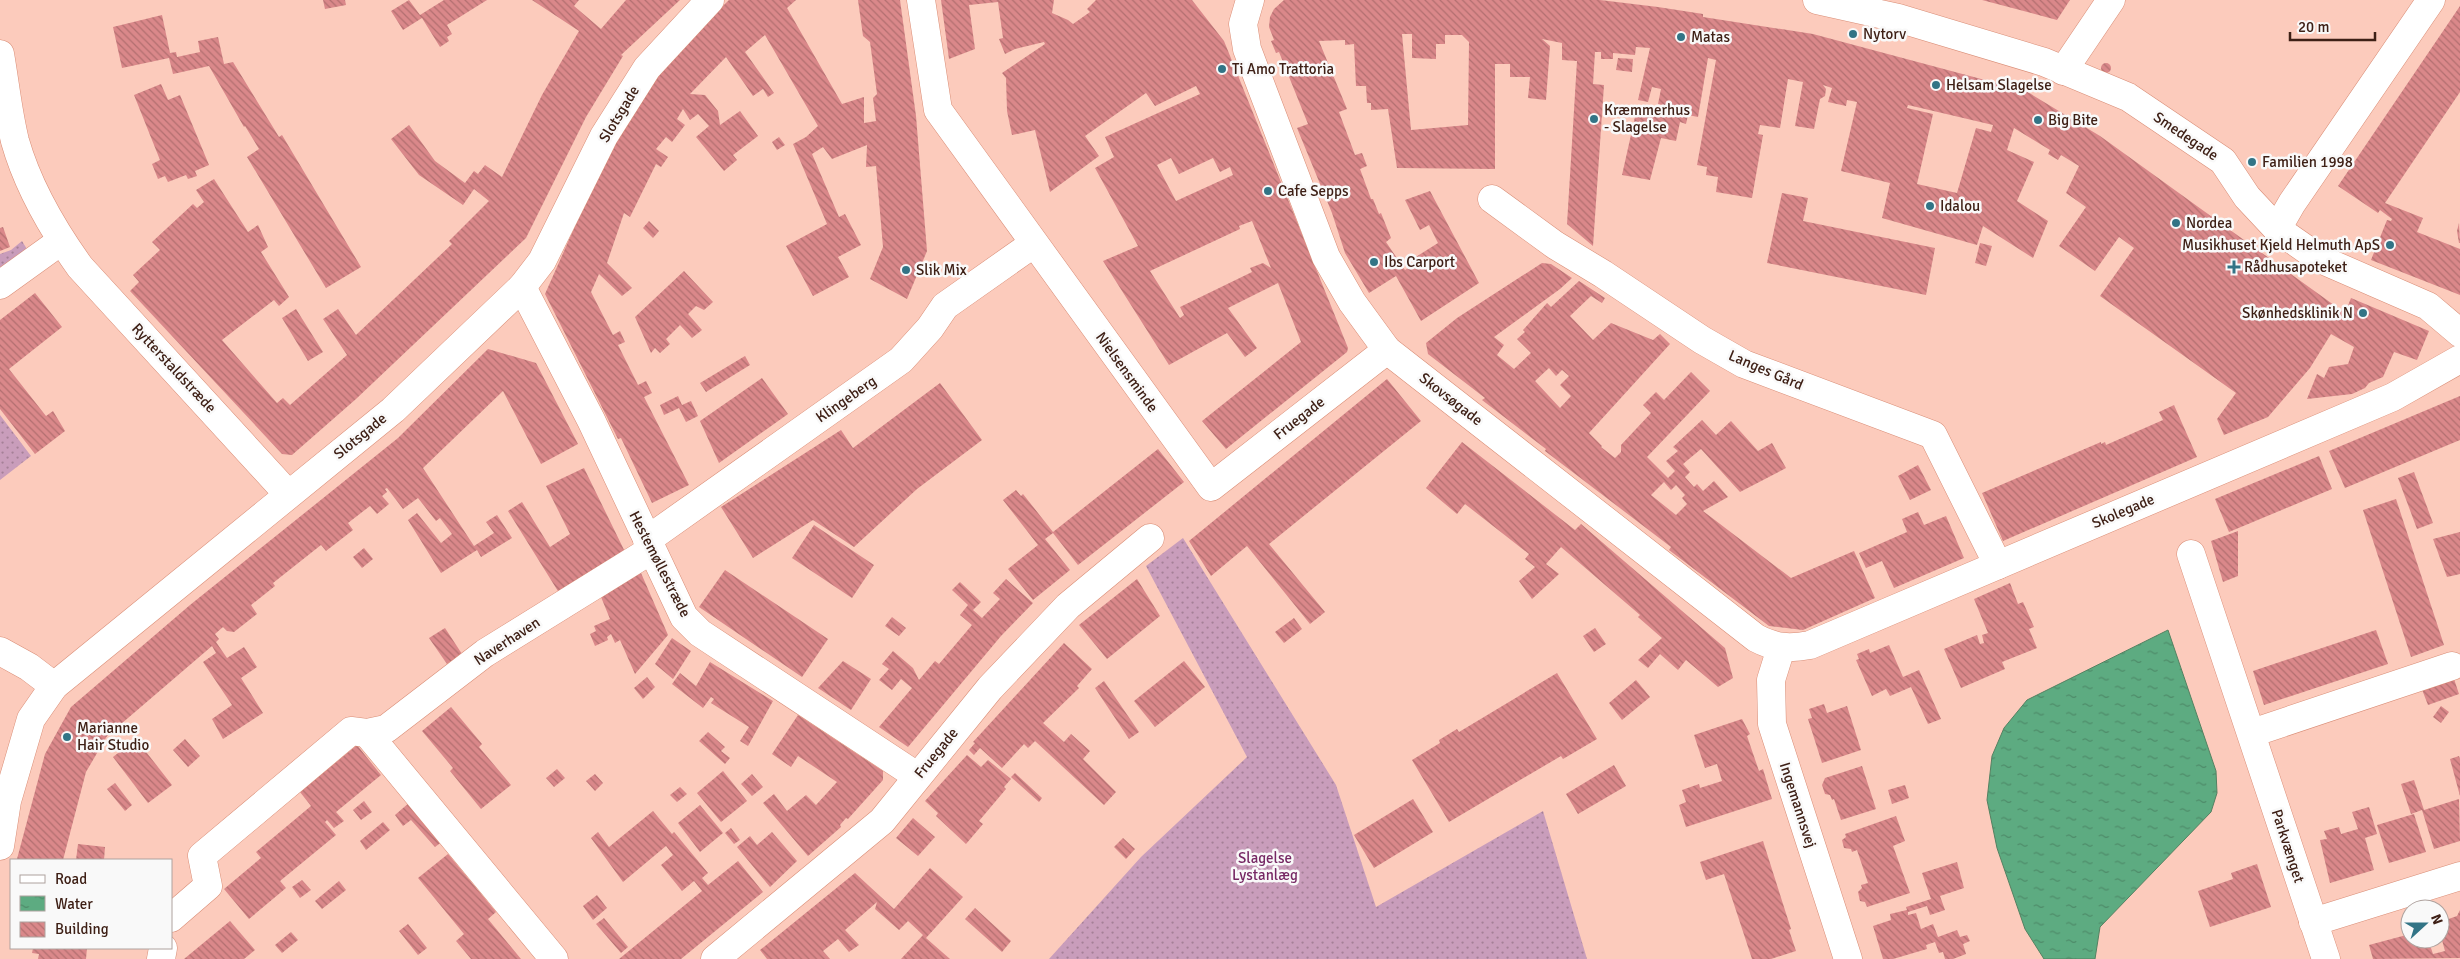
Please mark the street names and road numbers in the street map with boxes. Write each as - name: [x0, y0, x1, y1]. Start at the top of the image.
- street label: Slotsgade: [595, 82, 643, 146]
- street label: Smedegade: [2150, 108, 2222, 164]
- street label: Rytterstaldstræde: [128, 320, 220, 416]
- street label: Nielsensminde: [1092, 328, 1162, 416]
- street label: Langes Gård: [1726, 346, 1806, 394]
- street label: Skovsøgade: [1416, 369, 1486, 429]
- street label: Klingeberg: [812, 372, 880, 426]
- street label: Fruegade: [1270, 393, 1328, 443]
- street label: Slotsgade: [330, 409, 390, 463]
- street label: Skolegade: [2089, 490, 2157, 532]
- street label: Hestemøllestræde: [625, 508, 695, 620]
- street label: Naverhaven: [471, 613, 543, 669]
- street label: Fruegade: [910, 724, 962, 782]
- street label: Ingemannsvej: [1776, 760, 1820, 850]
- street label: Parkvænget: [2268, 807, 2308, 885]

